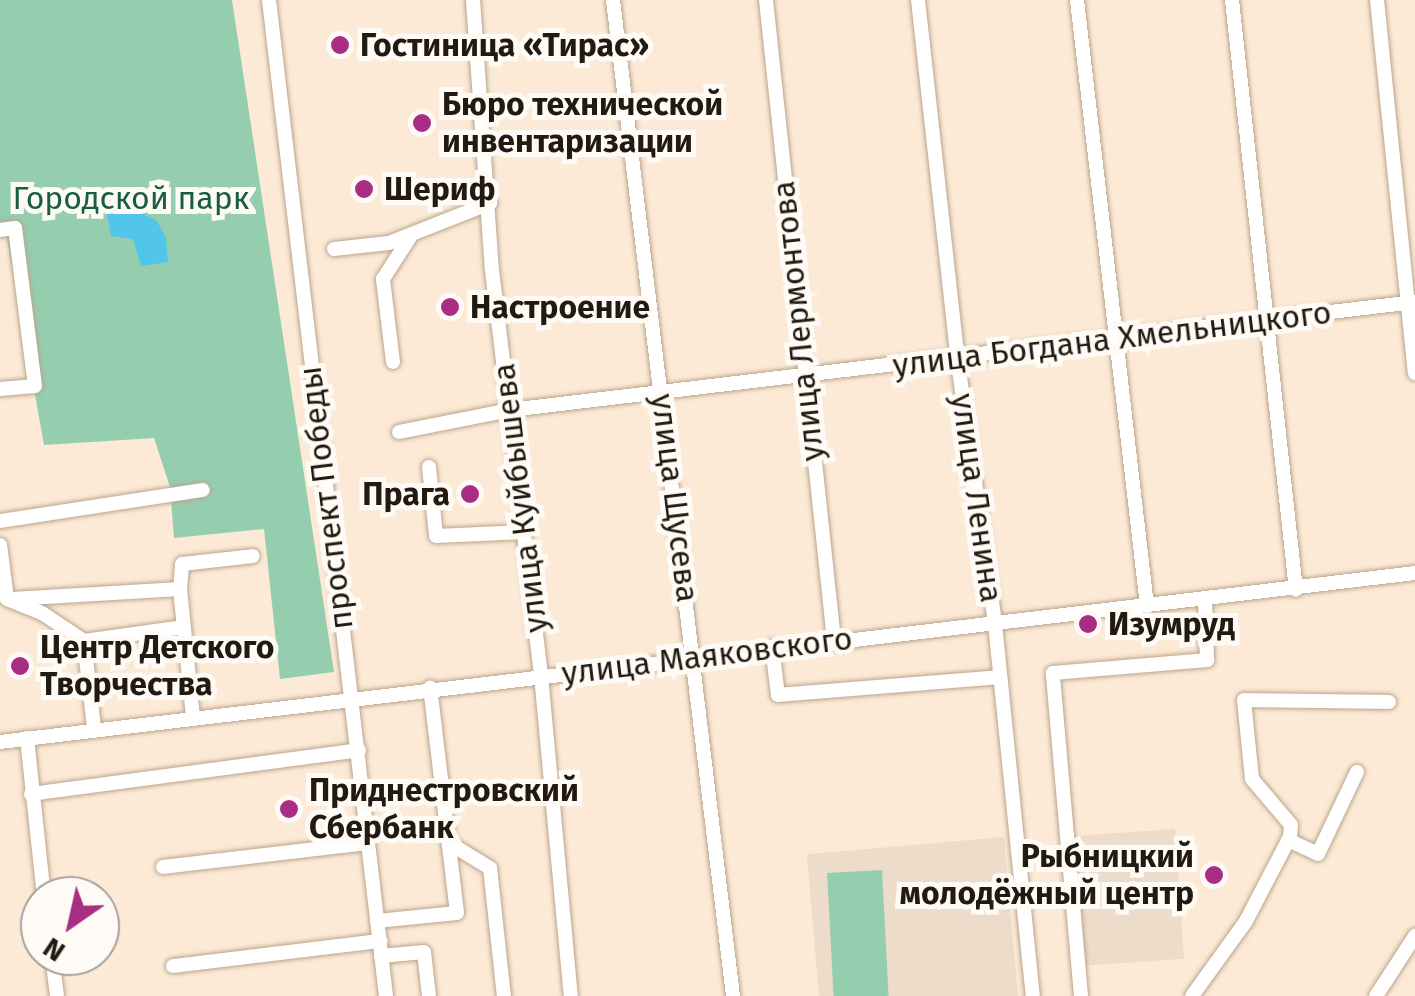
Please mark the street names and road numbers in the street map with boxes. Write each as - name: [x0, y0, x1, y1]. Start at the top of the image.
- street label: улица Лермонтова: [764, 179, 832, 463]
- street label: улица Богдана Хмельницкого: [891, 293, 1333, 385]
- street label: улица Куйбышева: [484, 361, 556, 635]
- street label: проспект Победы: [291, 364, 361, 632]
- street label: улица Ленина: [943, 391, 1011, 605]
- street label: улица Щусева: [643, 392, 707, 604]
- street label: улица Маяковского: [560, 619, 854, 693]

